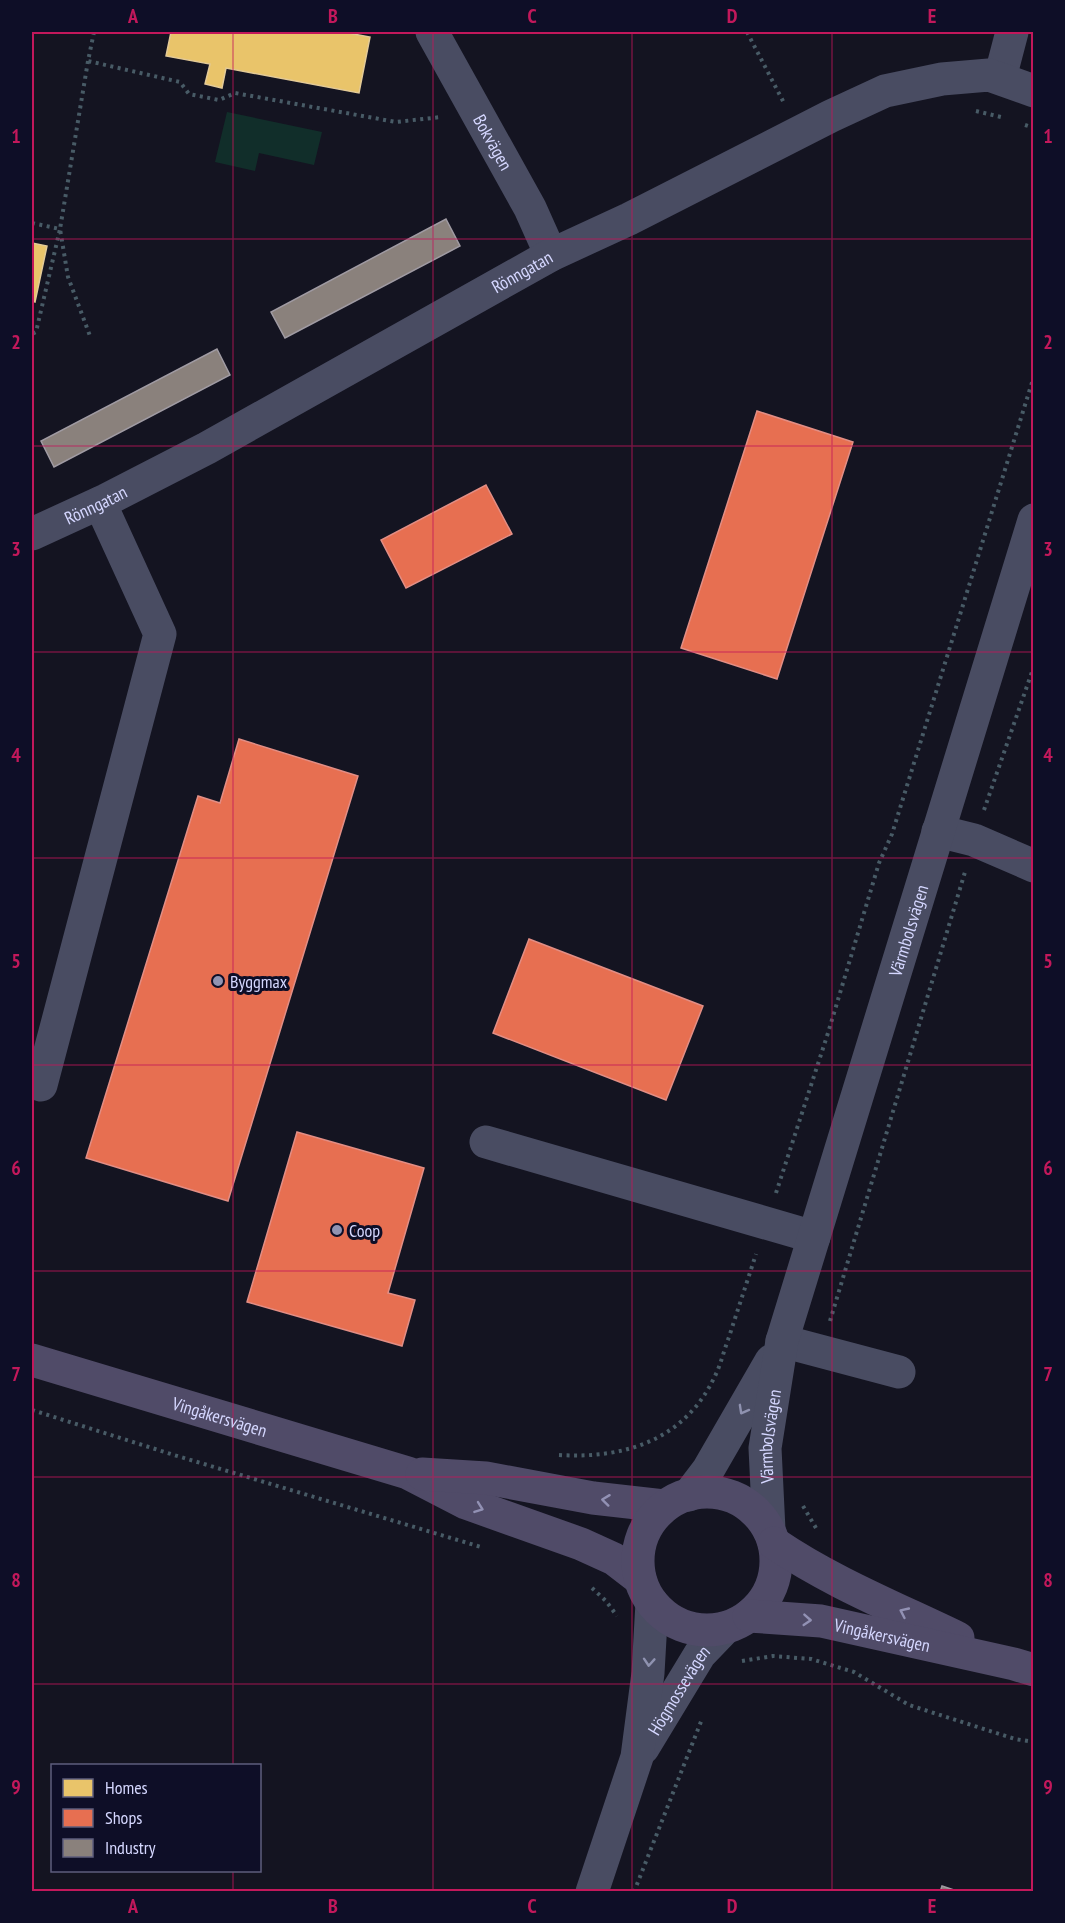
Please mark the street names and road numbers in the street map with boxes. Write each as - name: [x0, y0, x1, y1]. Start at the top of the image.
- street label: Bokvägen: [469, 110, 518, 174]
- street label: Rönngatan: [487, 245, 556, 298]
- street label: Rönngatan: [61, 480, 131, 529]
- street label: Värmbolsvägen: [883, 882, 933, 980]
- street label: Värmbolsvägen: [753, 1388, 786, 1485]
- street label: Vingåkersvägen: [169, 1391, 270, 1441]
- street label: Vingåkersvägen: [831, 1613, 933, 1657]
- street label: Högmossevägen: [642, 1640, 714, 1739]

